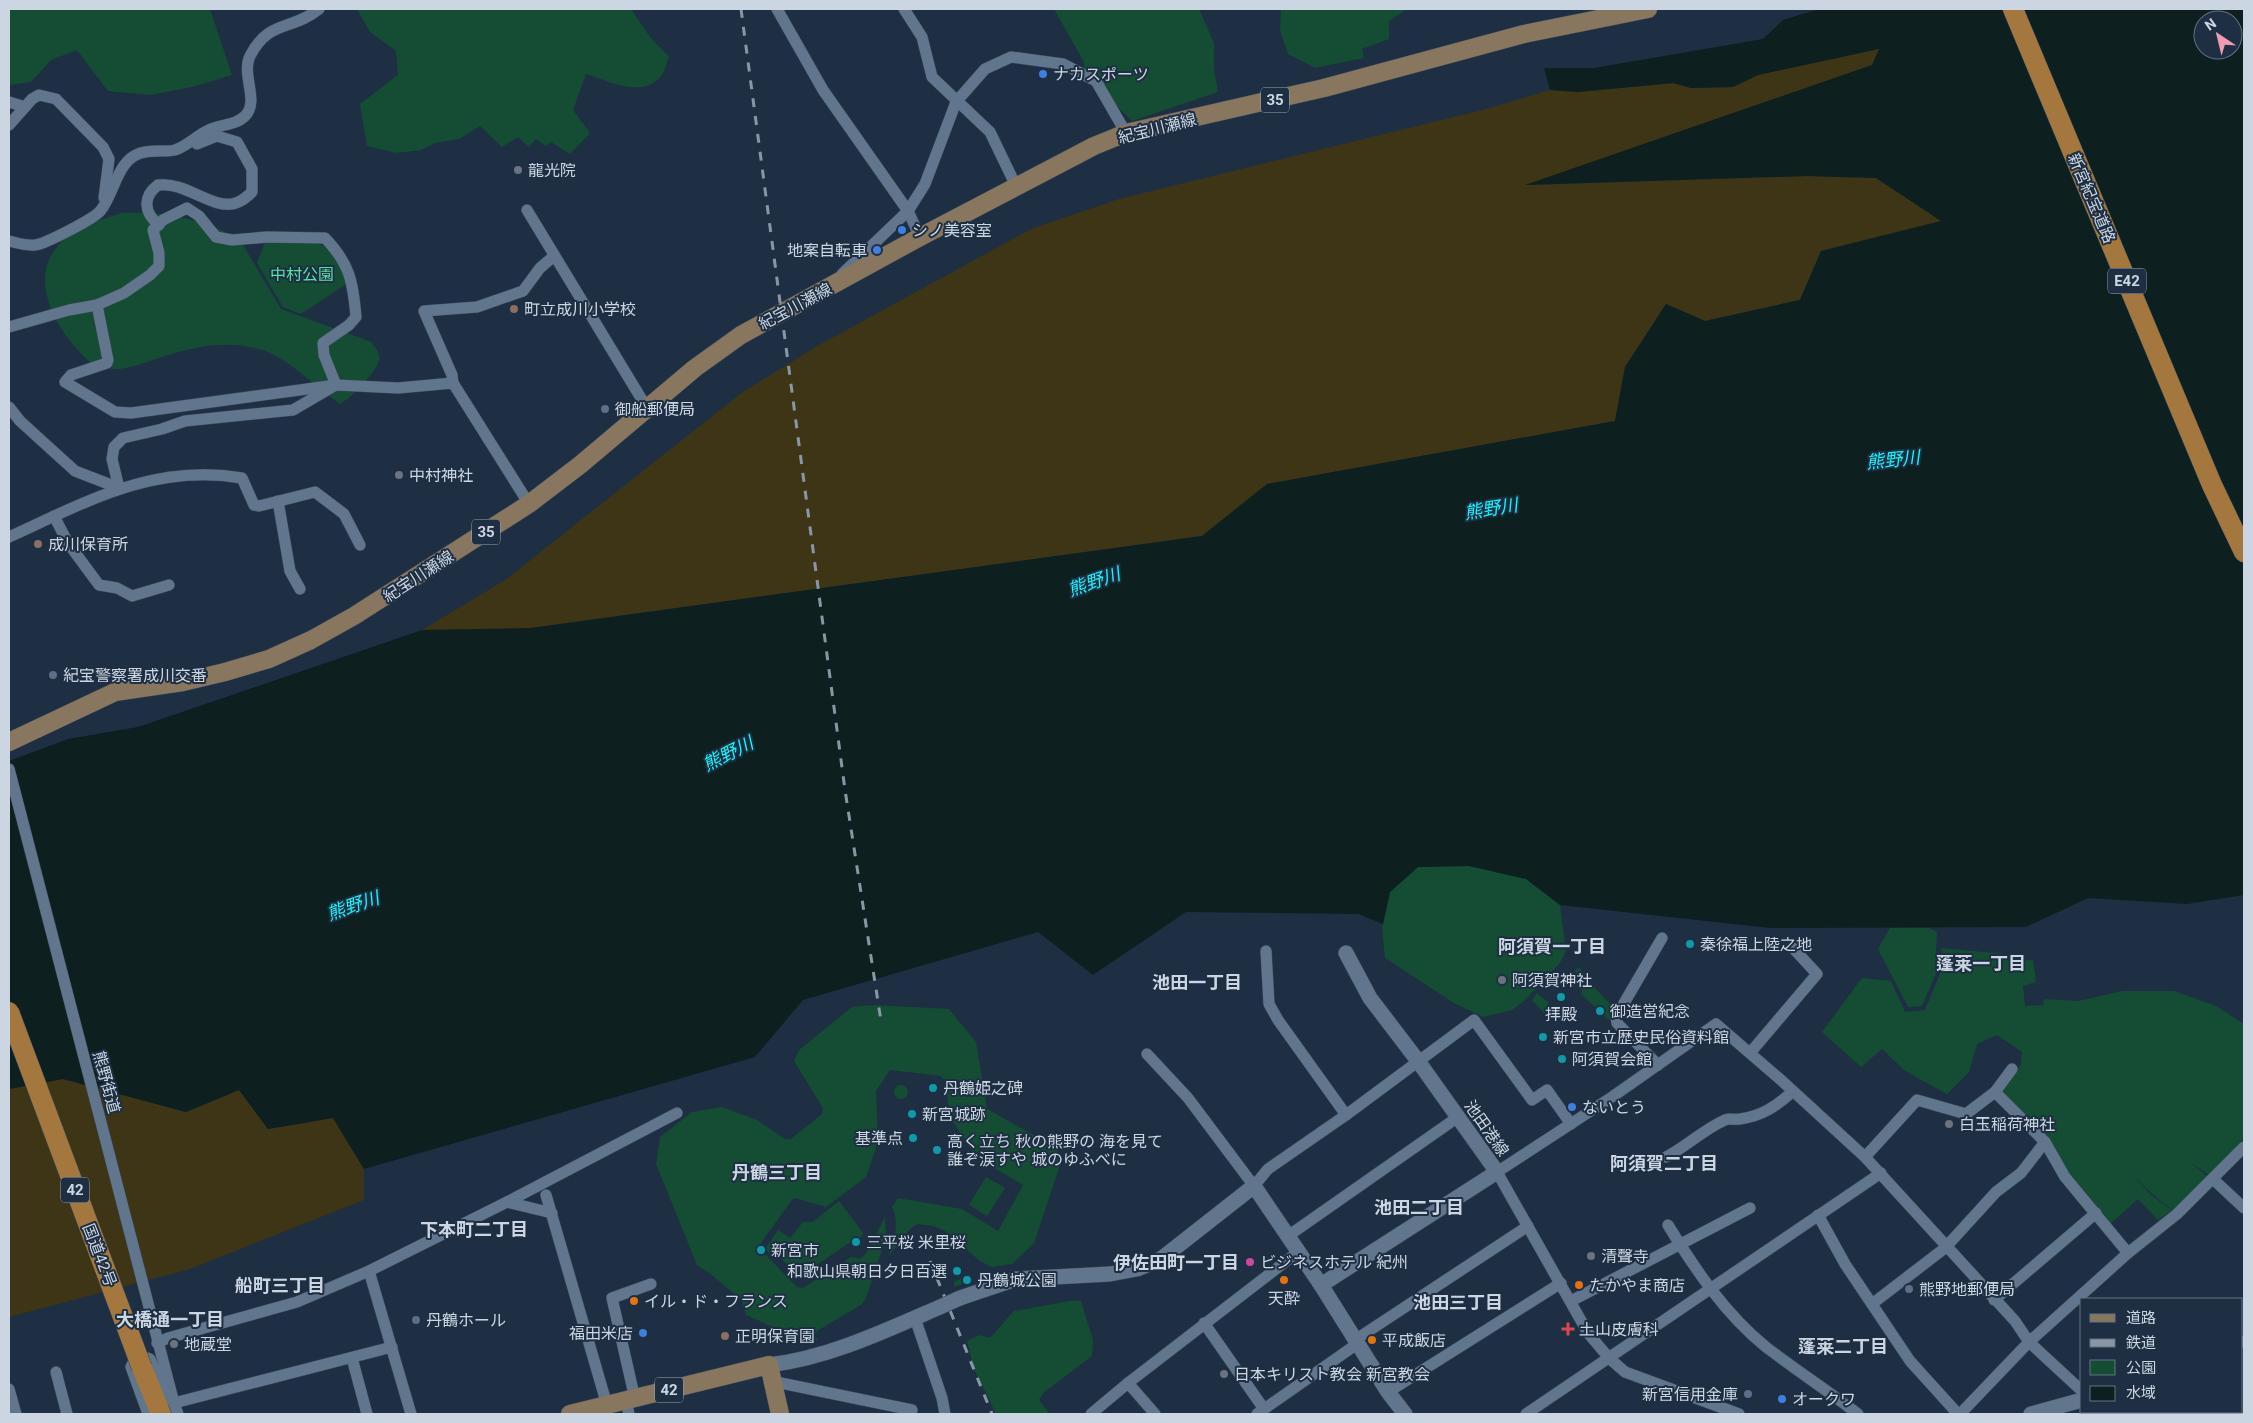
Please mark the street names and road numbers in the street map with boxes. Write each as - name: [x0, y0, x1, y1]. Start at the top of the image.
- road number: 35: [1261, 88, 1289, 112]
- street label: 紀宝川瀬線: [1116, 110, 1198, 147]
- street label: 新宮紀宝道路: [2064, 150, 2119, 246]
- road number: E42: [2108, 268, 2146, 294]
- street label: 紀宝川瀬線: [755, 279, 835, 334]
- road number: 35: [472, 520, 500, 544]
- street label: 紀宝川瀬線: [380, 547, 457, 606]
- street label: 熊野街道: [89, 1049, 124, 1116]
- street label: 池田港線: [1460, 1097, 1513, 1160]
- road number: 42: [61, 1178, 89, 1202]
- street label: 国道42号: [79, 1221, 120, 1289]
- road number: 42: [655, 1378, 683, 1402]

